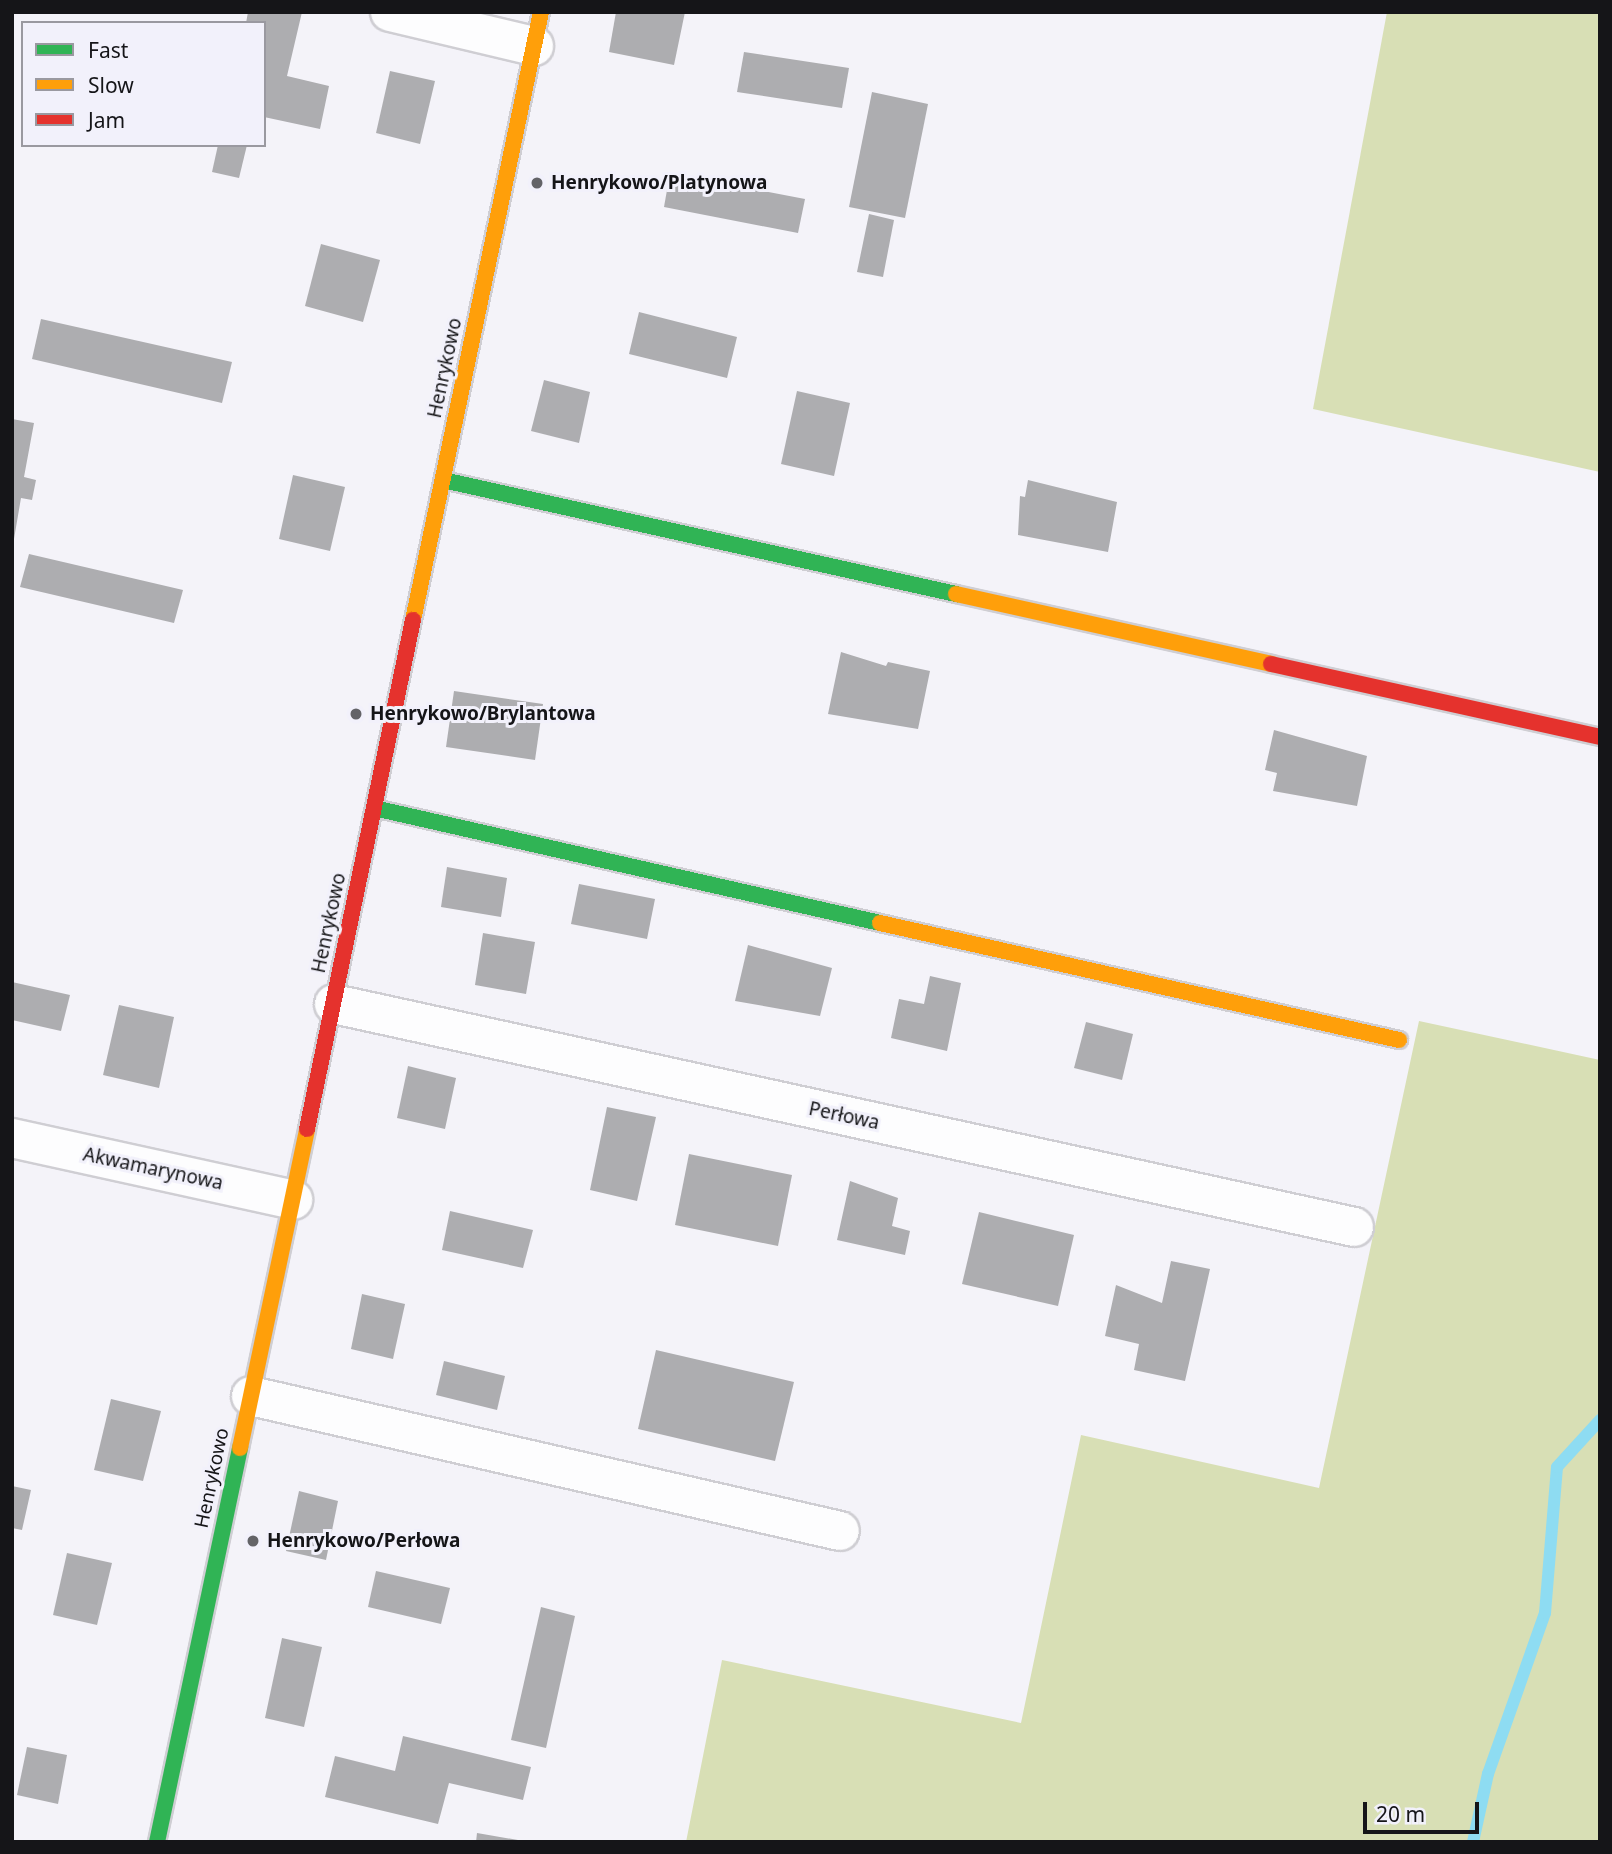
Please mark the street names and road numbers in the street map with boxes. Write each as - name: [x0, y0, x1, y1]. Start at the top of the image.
- street label: Henrykowo: [423, 316, 467, 420]
- street label: Henrykowo: [307, 871, 351, 975]
- street label: Perłowa: [807, 1097, 881, 1135]
- street label: Akwamarynowa: [81, 1143, 225, 1195]
- street label: Henrykowo: [190, 1426, 234, 1530]

